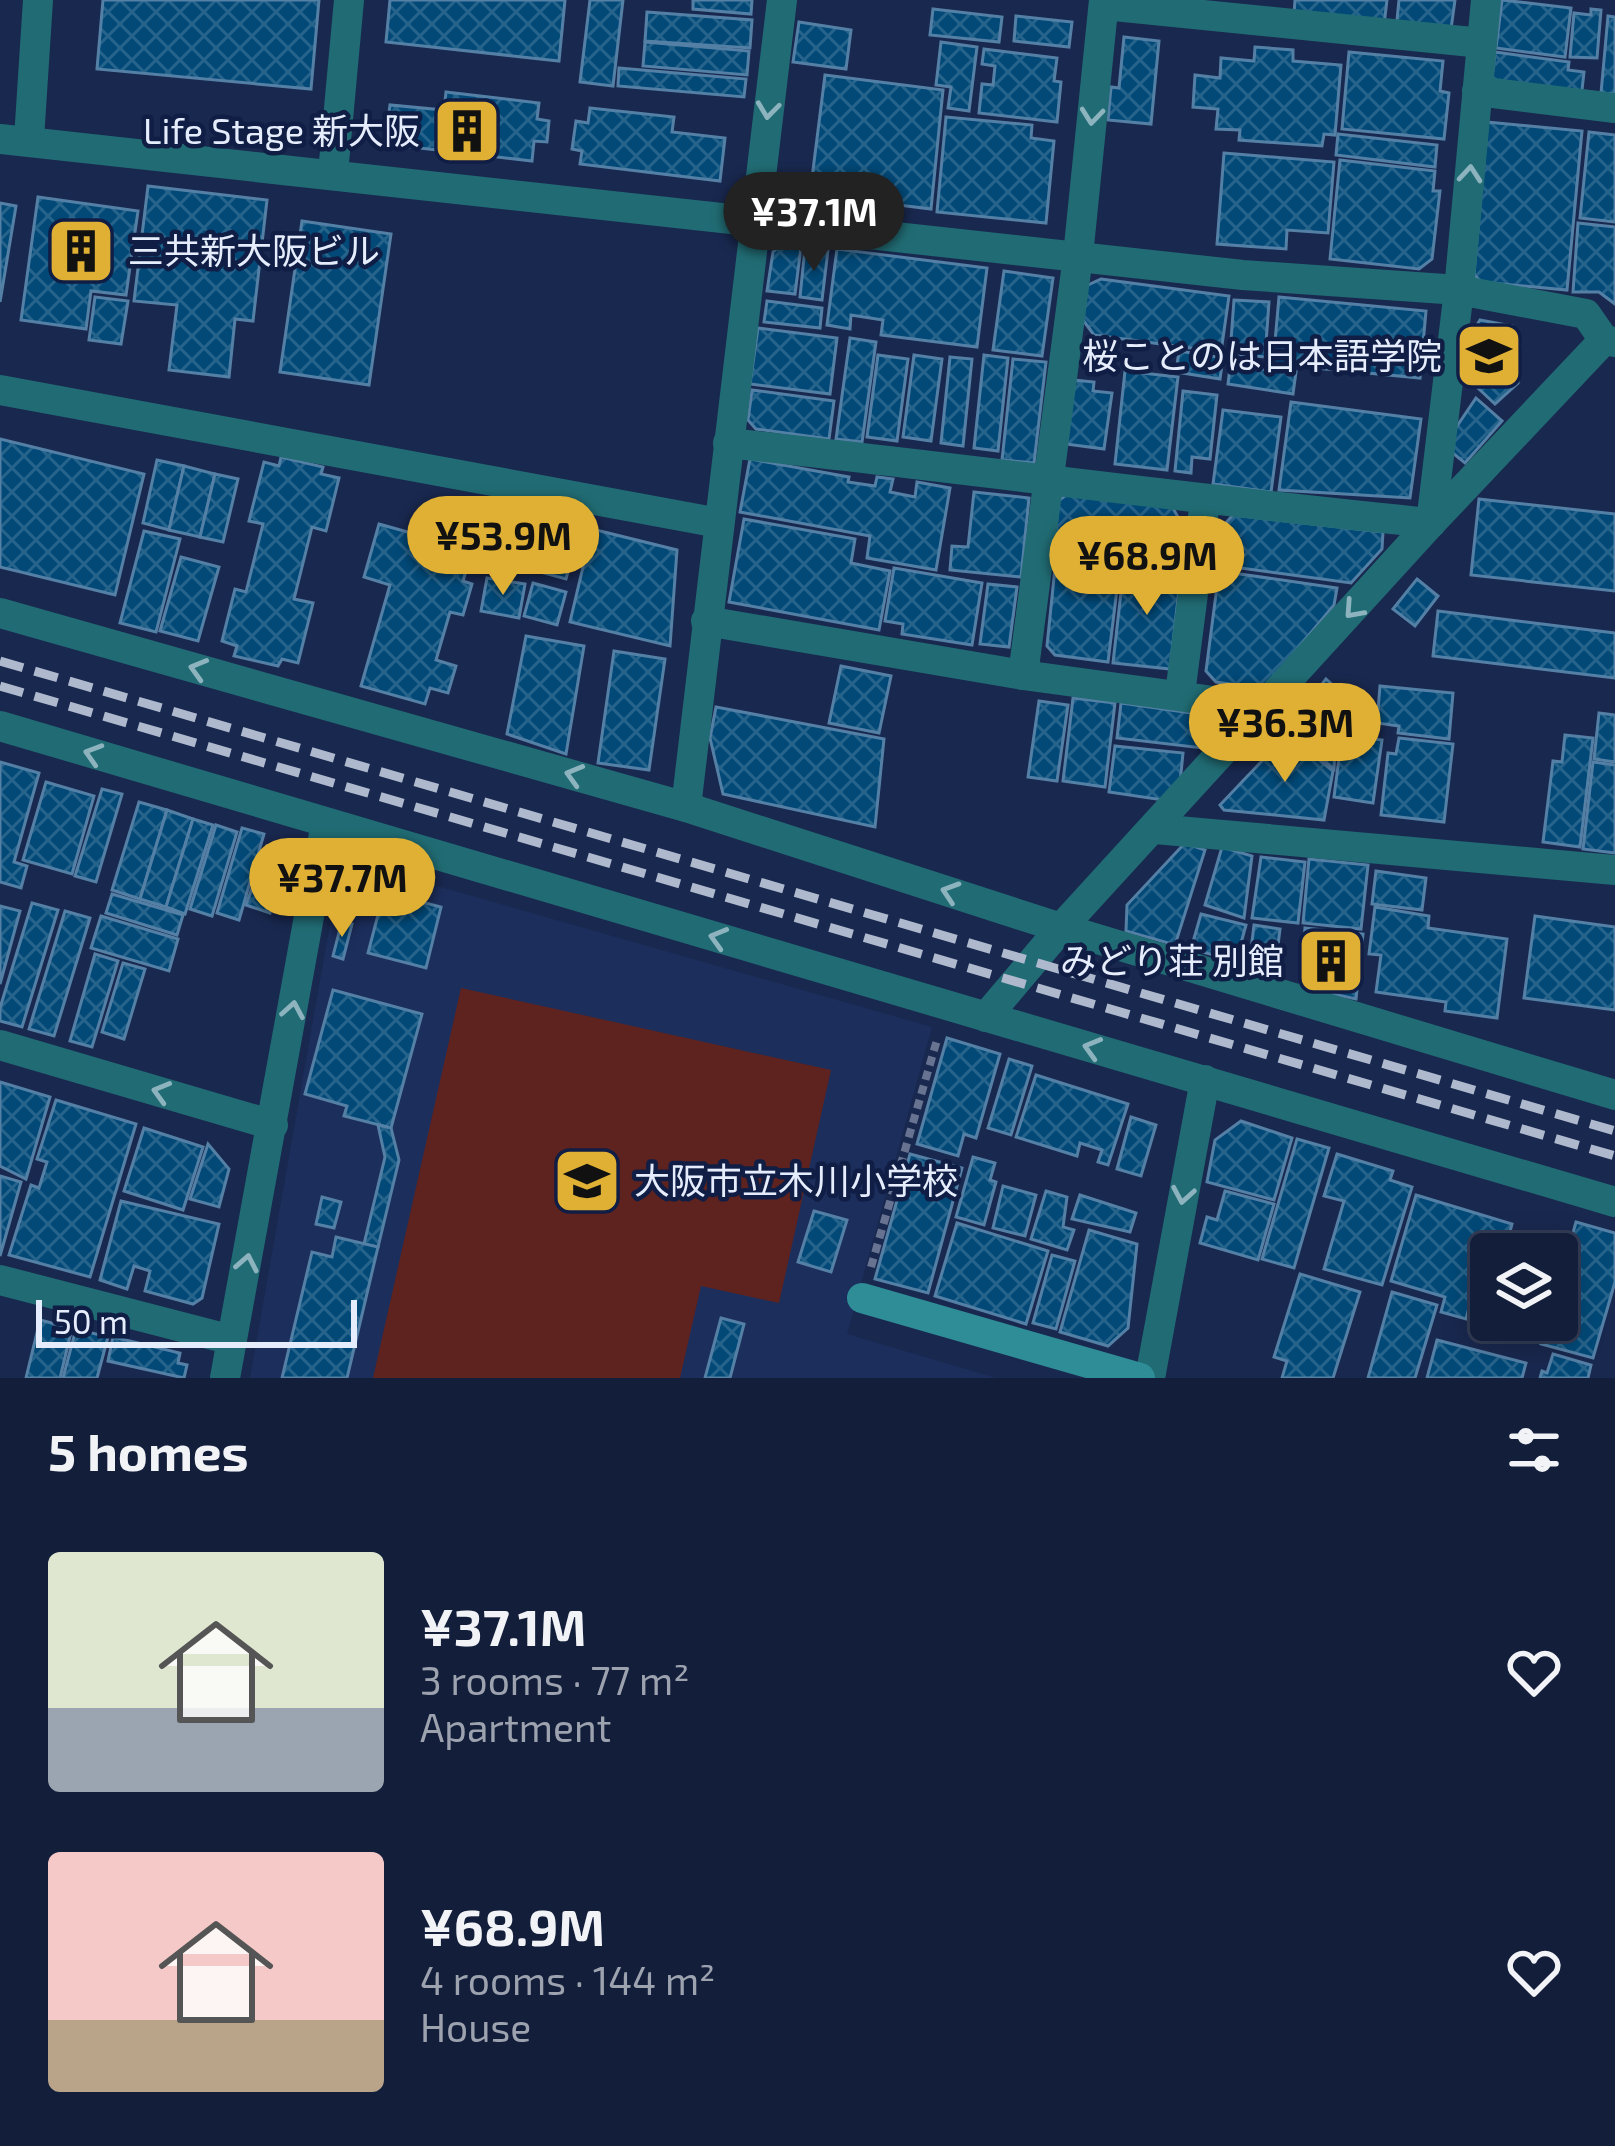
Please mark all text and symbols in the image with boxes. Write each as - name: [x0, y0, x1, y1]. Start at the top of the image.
- building icon: Life Stage 新大阪: [432, 96, 502, 166]
- one-way arrow: [756, 101, 782, 120]
- one-way arrow: [1080, 107, 1105, 126]
- place label: Life Stage 新大阪: [143, 108, 420, 151]
- one-way arrow: [1456, 164, 1482, 183]
- pin: ¥37.1M: [716, 172, 912, 274]
- text: ¥37.1M: [750, 187, 878, 234]
- building icon: 三共新大阪ビル: [46, 216, 116, 286]
- place label: 三共新大阪ビル: [128, 228, 380, 271]
- school or university icon: 桜ことのは日本語学院: [1454, 321, 1524, 391]
- place label: 桜ことのは日本語学院: [1082, 333, 1442, 376]
- pin: ¥53.9M: [405, 496, 601, 598]
- text: ¥53.9M: [434, 511, 572, 558]
- pin: ¥68.9M: [1049, 516, 1245, 618]
- text: ¥68.9M: [1076, 531, 1218, 578]
- one-way arrow: [1346, 596, 1367, 618]
- one-way arrow: [188, 659, 209, 684]
- pin: ¥36.3M: [1187, 683, 1383, 785]
- text: ¥36.3M: [1216, 698, 1354, 745]
- one-way arrow: [83, 743, 104, 768]
- one-way arrow: [564, 765, 584, 790]
- pin: ¥37.7M: [244, 838, 440, 940]
- text: ¥37.7M: [276, 853, 408, 900]
- one-way arrow: [940, 882, 961, 907]
- building icon: みどり荘 別館: [1296, 926, 1366, 996]
- one-way arrow: [708, 927, 729, 952]
- place label: みどり荘 別館: [1060, 938, 1284, 981]
- one-way arrow: [280, 1000, 305, 1020]
- one-way arrow: [1082, 1037, 1103, 1062]
- one-way arrow: [151, 1081, 172, 1106]
- school or university icon: 大阪市立木川小学校: [552, 1146, 622, 1216]
- place label: 大阪市立木川小学校: [634, 1158, 958, 1201]
- one-way arrow: [1172, 1185, 1197, 1205]
- map controls: [1470, 1233, 1578, 1341]
- button: layers: [1470, 1233, 1578, 1341]
- one-way arrow: [233, 1253, 259, 1273]
- scale bar: [36, 1294, 357, 1347]
- text: 50 m: [54, 1301, 128, 1341]
- icon: filters: [1501, 1417, 1567, 1483]
- text: 5 homes: [48, 1420, 249, 1481]
- text: ¥37.1M: [420, 1595, 587, 1656]
- icon: home: [144, 1600, 288, 1744]
- icon: heart: [1501, 1639, 1567, 1705]
- text: 3 rooms · 77 m²: [420, 1656, 689, 1703]
- text: Apartment: [420, 1703, 611, 1750]
- text: ¥68.9M: [420, 1895, 605, 1956]
- icon: home: [144, 1900, 288, 2044]
- icon: heart: [1501, 1939, 1567, 2005]
- text: 4 rooms · 144 m²: [420, 1956, 715, 2003]
- text: House: [420, 2003, 531, 2050]

